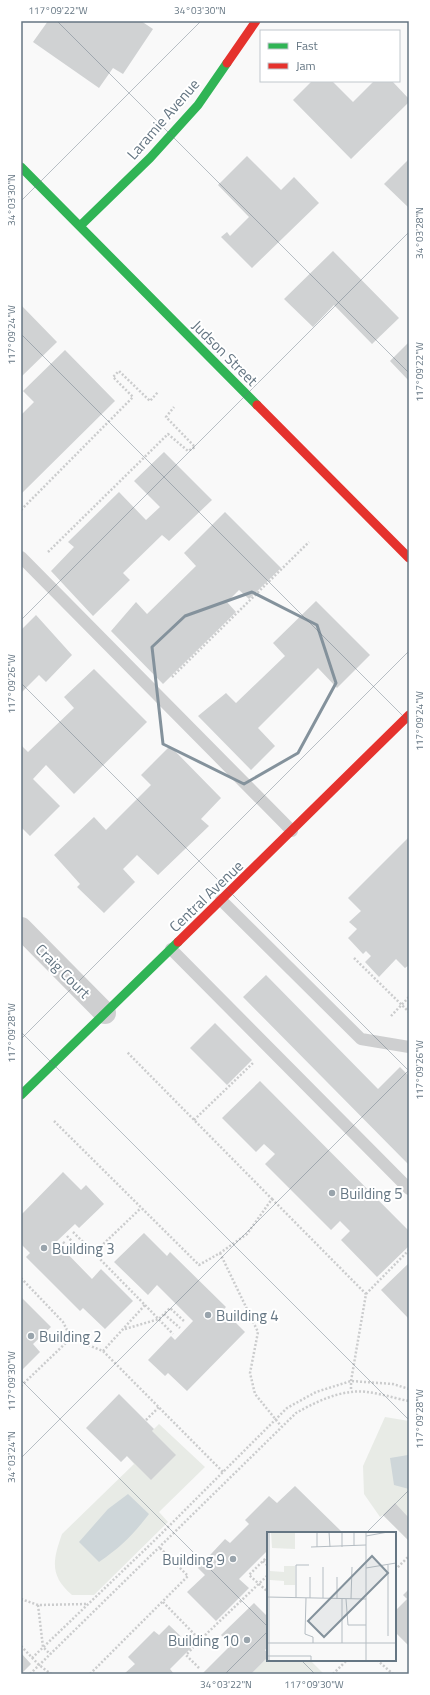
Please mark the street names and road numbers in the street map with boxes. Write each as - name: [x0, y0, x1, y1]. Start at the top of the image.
- street label: Laramie Avenue: [121, 73, 205, 165]
- street label: Judson Street: [187, 315, 264, 392]
- street label: Central Avenue: [164, 855, 248, 937]
- street label: Craig Court: [30, 938, 96, 1004]

